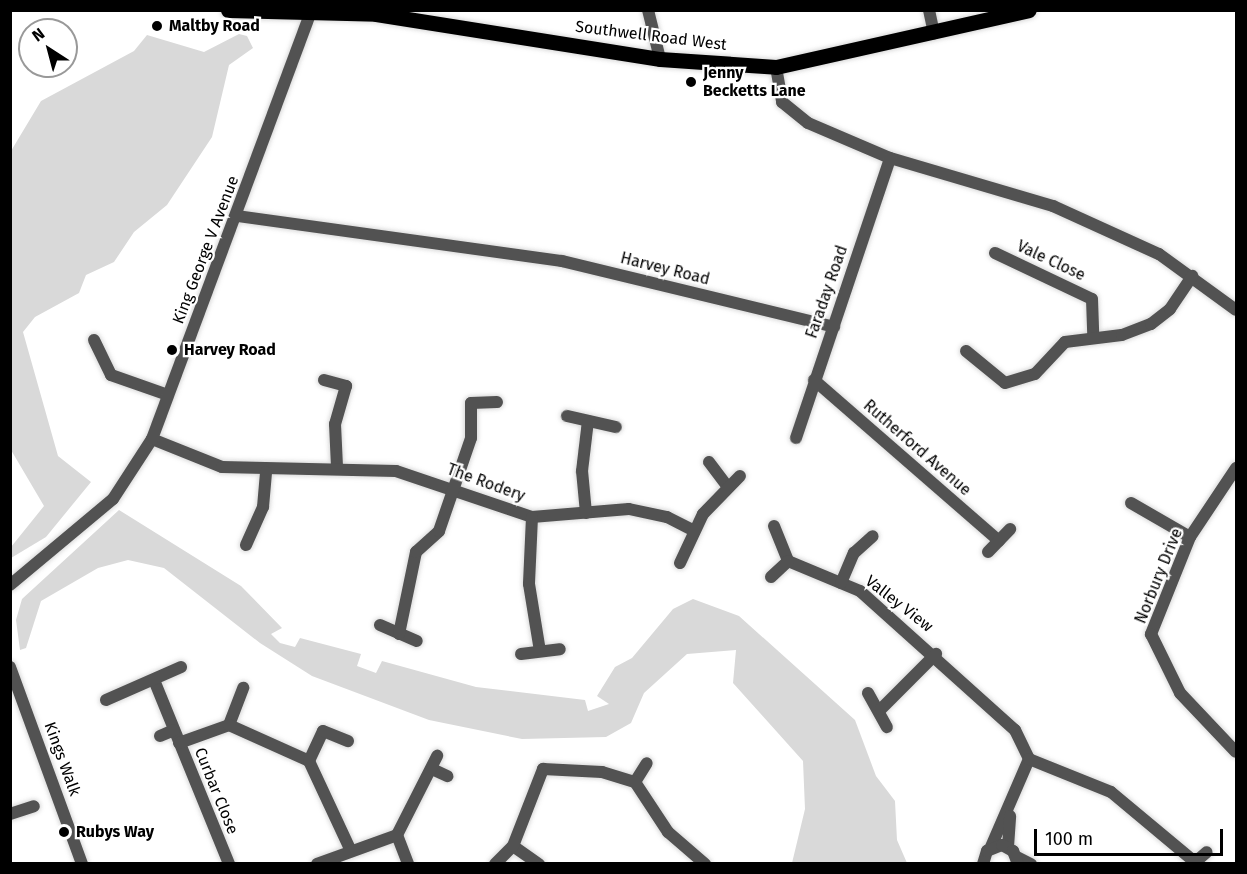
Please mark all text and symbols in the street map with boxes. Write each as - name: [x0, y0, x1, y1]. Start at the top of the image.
- place label: Maltby Road: [169, 16, 260, 36]
- street label: Southwell Road West: [574, 17, 728, 55]
- north arrow: [18, 18, 78, 78]
- marker: Maltby Road: [150, 19, 164, 33]
- text: N: [28, 24, 48, 45]
- place label: Jenny Becketts Lane: [703, 63, 806, 101]
- marker: Jenny Becketts Lane: [684, 75, 698, 89]
- street label: King George V Avenue: [169, 173, 243, 327]
- street label: Vale Close: [1014, 237, 1088, 285]
- street label: Faraday Road: [802, 243, 852, 341]
- street label: Harvey Road: [618, 249, 712, 289]
- place label: Harvey Road: [184, 340, 276, 360]
- marker: Harvey Road: [165, 343, 179, 357]
- street label: Rutherford Avenue: [859, 396, 975, 500]
- street label: The Rodery: [444, 460, 528, 506]
- street label: Norbury Drive: [1131, 526, 1187, 626]
- street label: Valley View: [861, 572, 937, 636]
- street label: Kings Walk: [40, 719, 84, 799]
- street label: Curbar Close: [190, 745, 242, 837]
- scale bar: [1037, 817, 1226, 855]
- place label: Rubys Way: [76, 822, 154, 842]
- marker: Rubys Way: [57, 825, 71, 839]
- text: 100 m: [1045, 828, 1093, 850]

